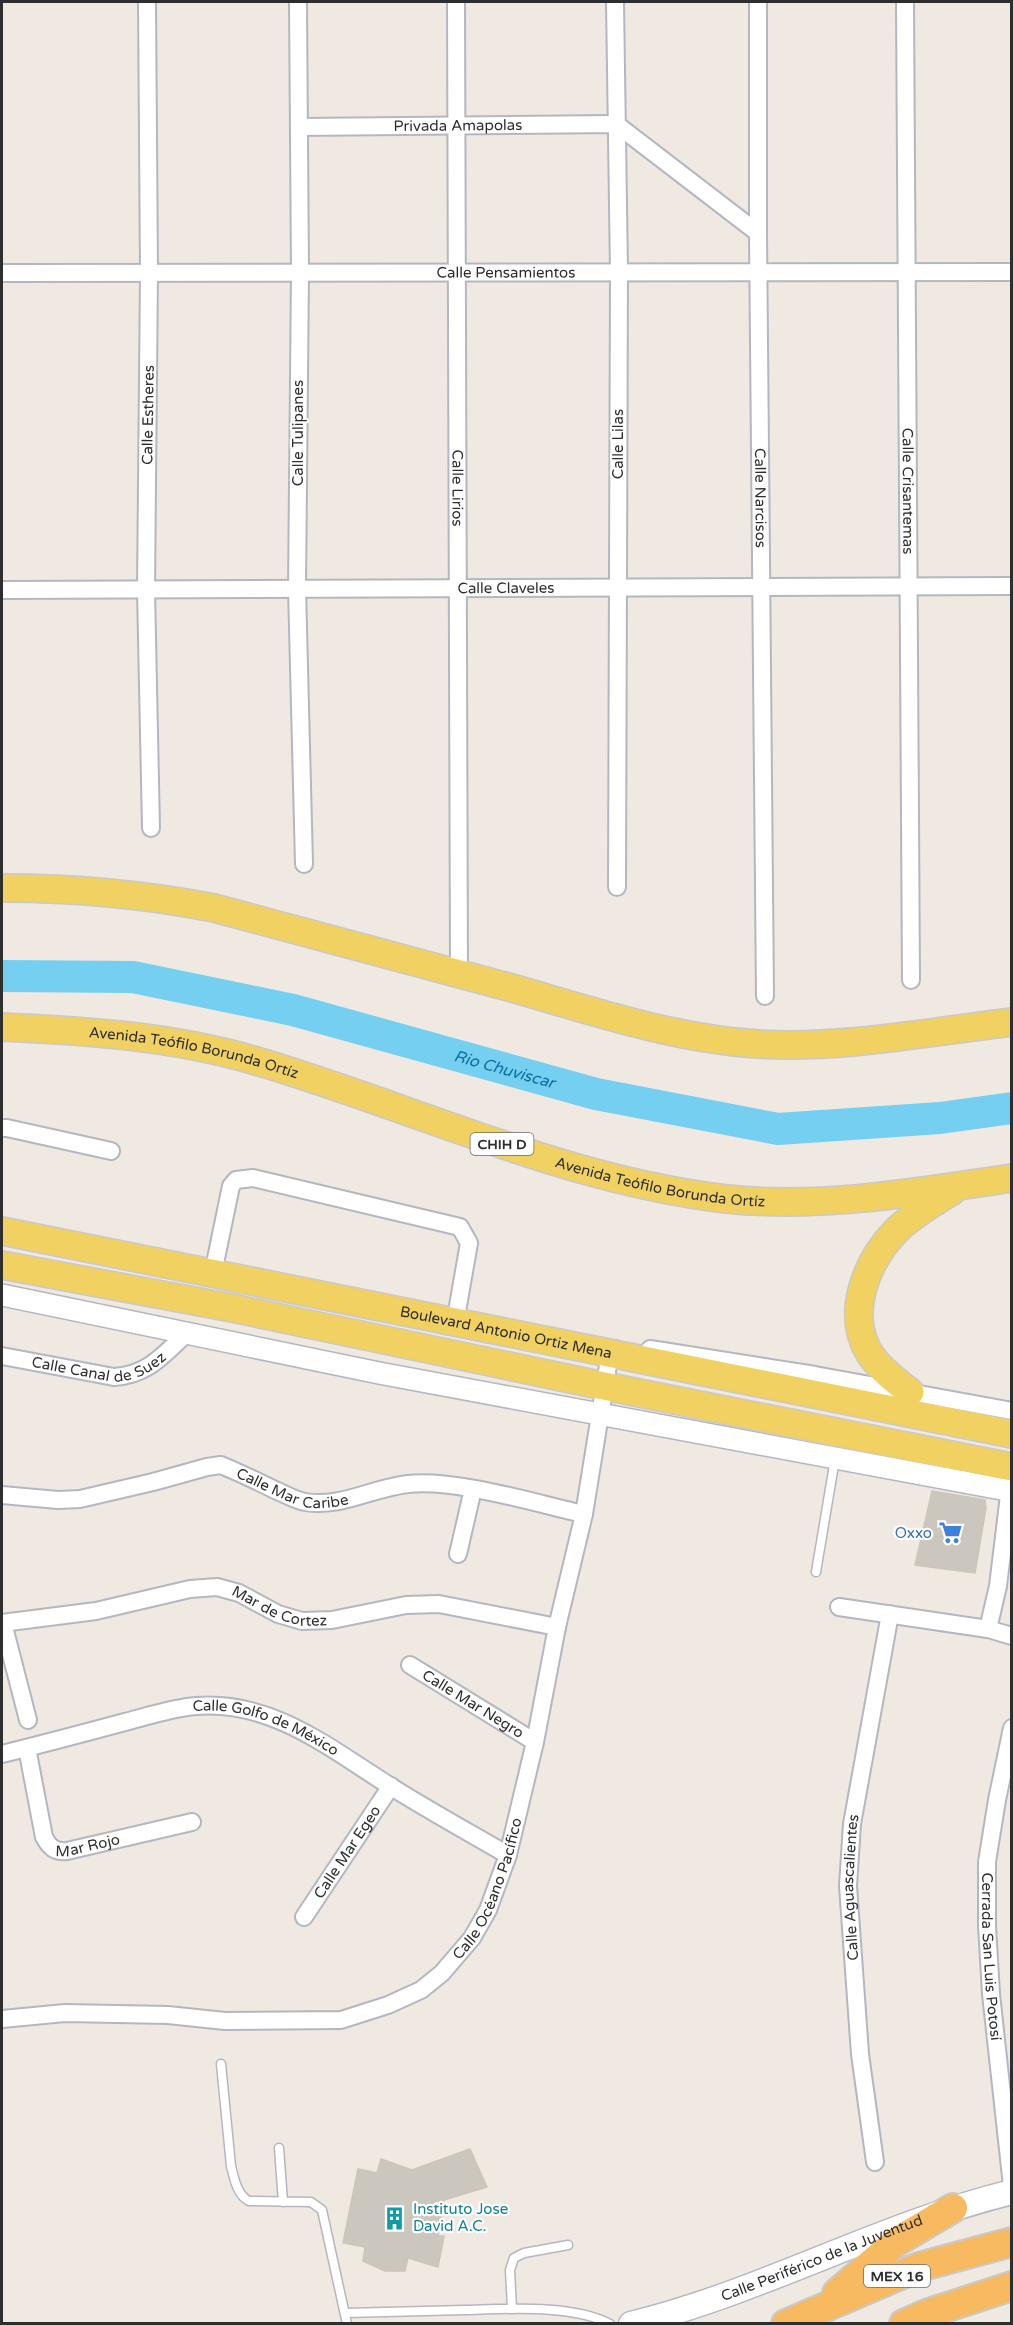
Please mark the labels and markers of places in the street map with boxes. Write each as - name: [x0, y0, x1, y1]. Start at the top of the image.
- supermarket icon: Oxxo: [937, 1520, 963, 1546]
- place label: Oxxo: [895, 1524, 932, 1542]
- place label: Instituto Jose David A.C.: [413, 2200, 508, 2235]
- building icon: Instituto Jose David A.C.: [382, 2205, 408, 2231]

